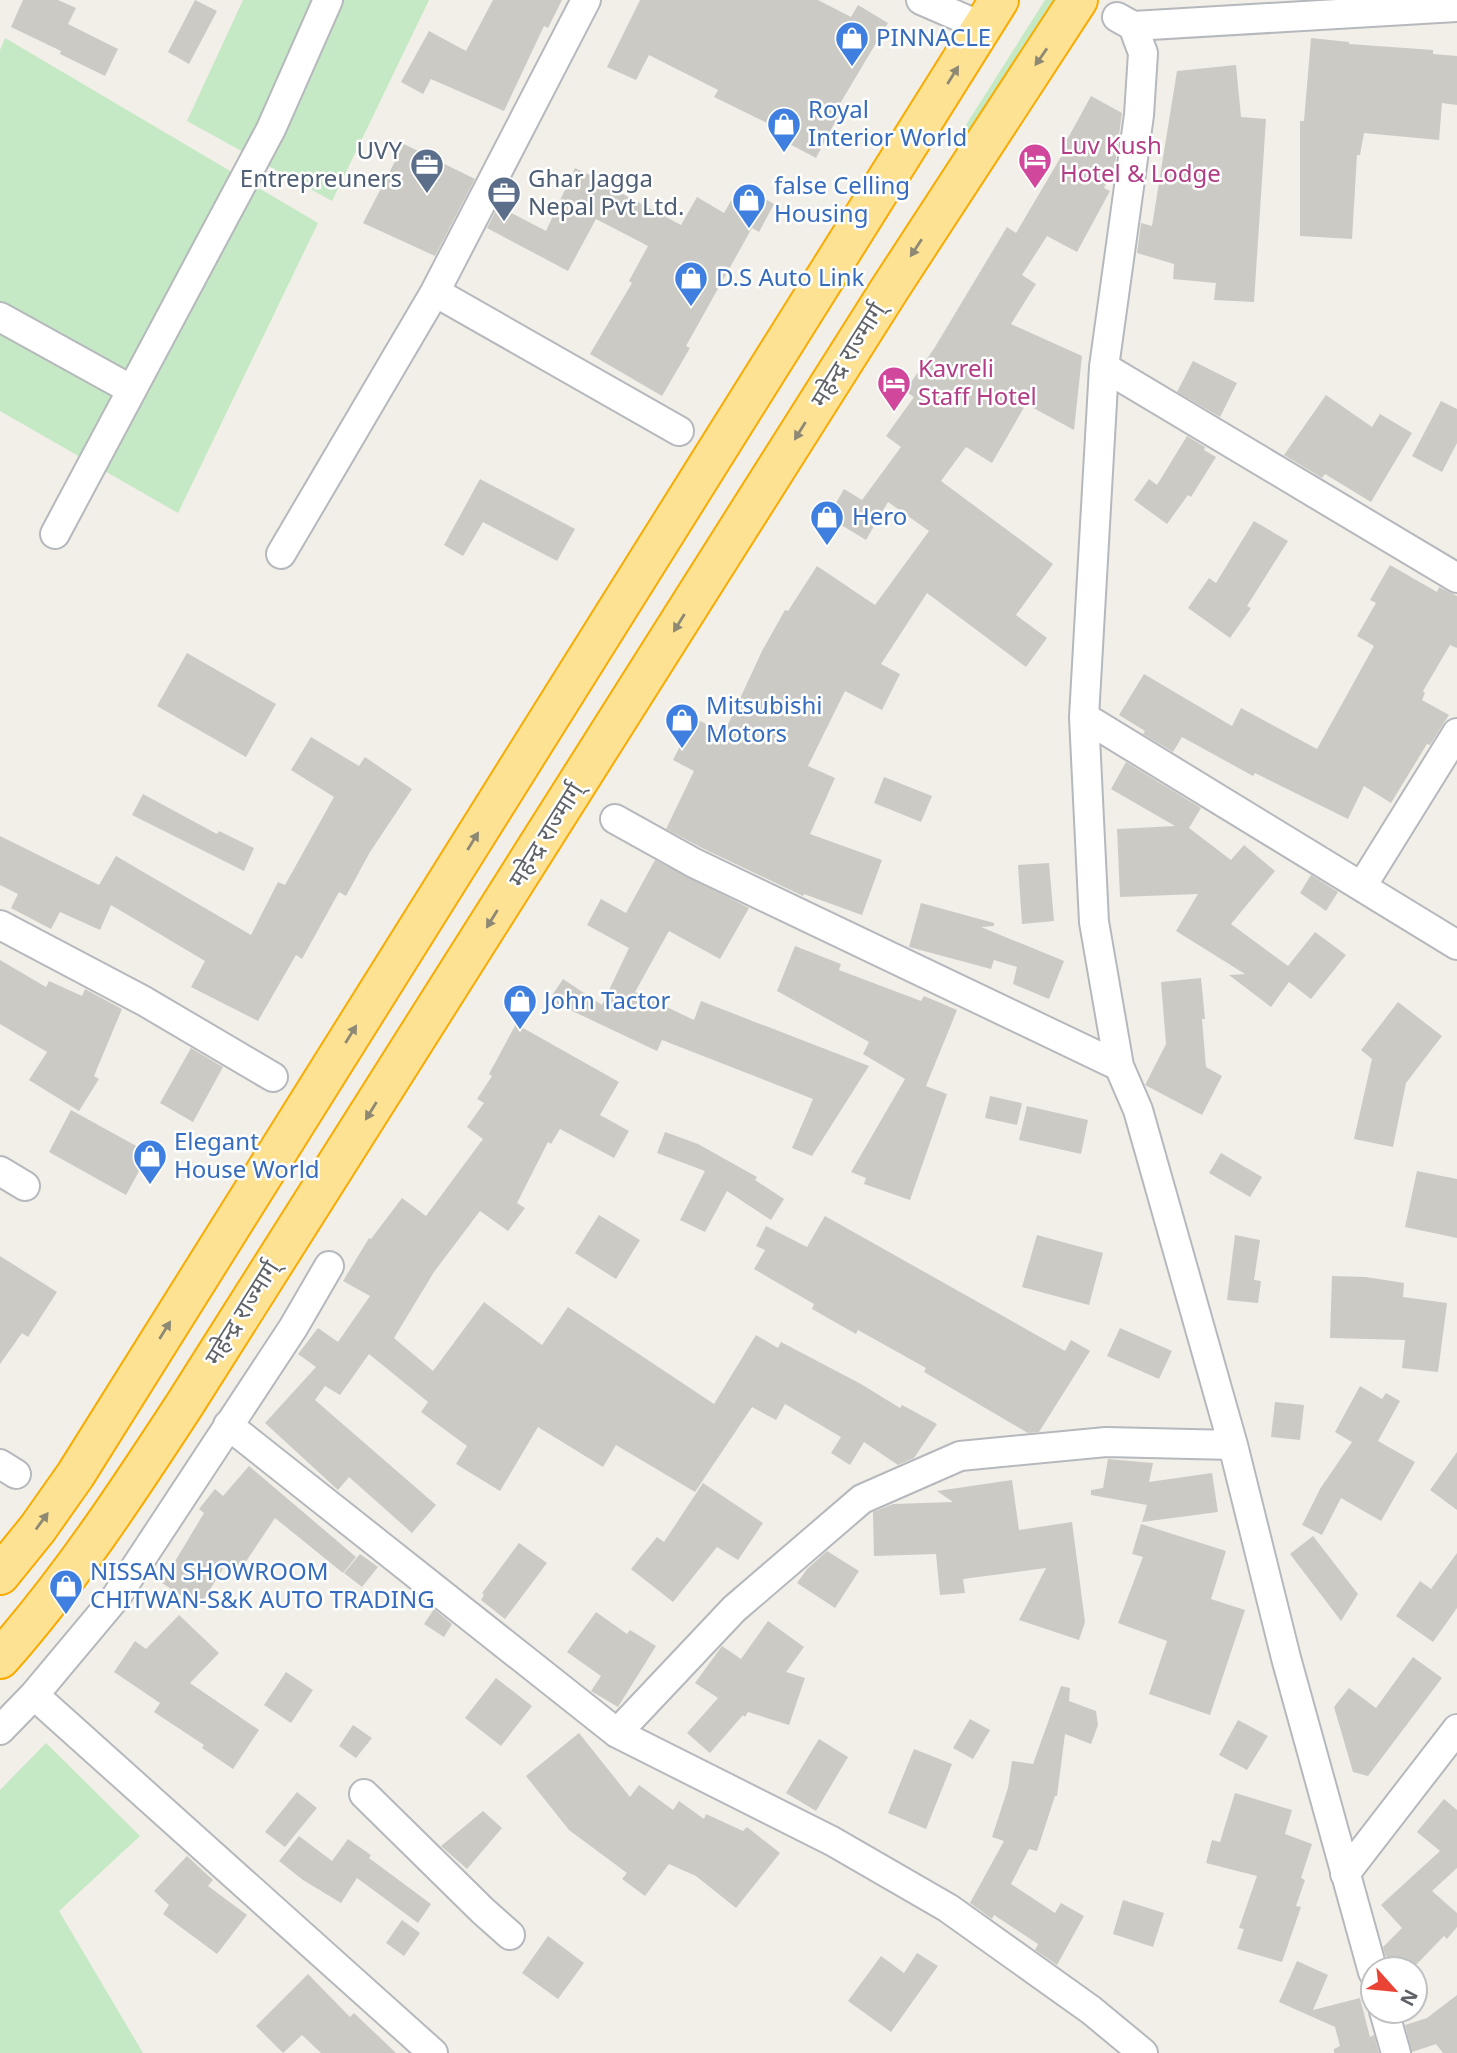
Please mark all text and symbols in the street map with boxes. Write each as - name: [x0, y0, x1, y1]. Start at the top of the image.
- shop icon: PINNACLE: [833, 19, 871, 68]
- place label: PINNACLE: [876, 20, 991, 53]
- one-way arrow: [1034, 48, 1048, 66]
- one-way arrow: [946, 65, 959, 84]
- place label: Royal Interior World: [808, 92, 967, 153]
- shop icon: Royal Interior World: [765, 105, 803, 154]
- place label: Luv Kush Hotel & Lodge: [1060, 128, 1221, 189]
- place label: UVY Entrepreuners: [240, 133, 402, 194]
- hotel icon: Luv Kush Hotel & Lodge: [1016, 141, 1054, 190]
- office icon: UVY Entrepreuners: [408, 146, 446, 195]
- place label: Ghar Jagga Nepal Pvt Ltd.: [528, 161, 684, 222]
- place label: false Celling Housing: [774, 168, 910, 229]
- office icon: Ghar Jagga Nepal Pvt Ltd.: [485, 174, 523, 223]
- shop icon: false Celling Housing: [730, 181, 768, 230]
- one-way arrow: [910, 238, 923, 257]
- shop icon: D.S Auto Link: [672, 259, 710, 308]
- place label: D.S Auto Link: [716, 260, 865, 293]
- street label: महेन्द्र राज्मार्ग्: [802, 292, 894, 413]
- place label: Kavreli Staff Hotel: [918, 351, 1037, 412]
- hotel icon: Kavreli Staff Hotel: [875, 364, 913, 413]
- one-way arrow: [794, 421, 807, 440]
- shop icon: Hero: [808, 498, 846, 547]
- place label: Hero: [852, 499, 907, 532]
- one-way arrow: [673, 614, 686, 633]
- place label: Mitsubishi Motors: [706, 688, 822, 749]
- shop icon: Mitsubishi Motors: [663, 701, 701, 750]
- street label: महेन्द्र राज्मार्ग्: [500, 772, 592, 893]
- one-way arrow: [466, 831, 479, 851]
- one-way arrow: [486, 910, 499, 929]
- shop icon: John Tactor: [501, 982, 539, 1031]
- place label: John Tactor: [542, 983, 671, 1016]
- one-way arrow: [345, 1024, 358, 1043]
- one-way arrow: [364, 1102, 377, 1121]
- place label: Elegant House World: [174, 1124, 320, 1185]
- shop icon: Elegant House World: [131, 1137, 169, 1186]
- street label: महेन्द्र राज्मार्ग्: [196, 1250, 288, 1371]
- one-way arrow: [159, 1320, 172, 1339]
- one-way arrow: [35, 1513, 50, 1531]
- place label: NISSAN SHOWROOM CHITWAN-S&K AUTO TRADING: [90, 1554, 435, 1615]
- shop icon: NISSAN SHOWROOM CHITWAN-S&K AUTO TRADING: [47, 1567, 85, 1616]
- north arrow: [1359, 1955, 1429, 2025]
- text: N: [1394, 1985, 1424, 2011]

